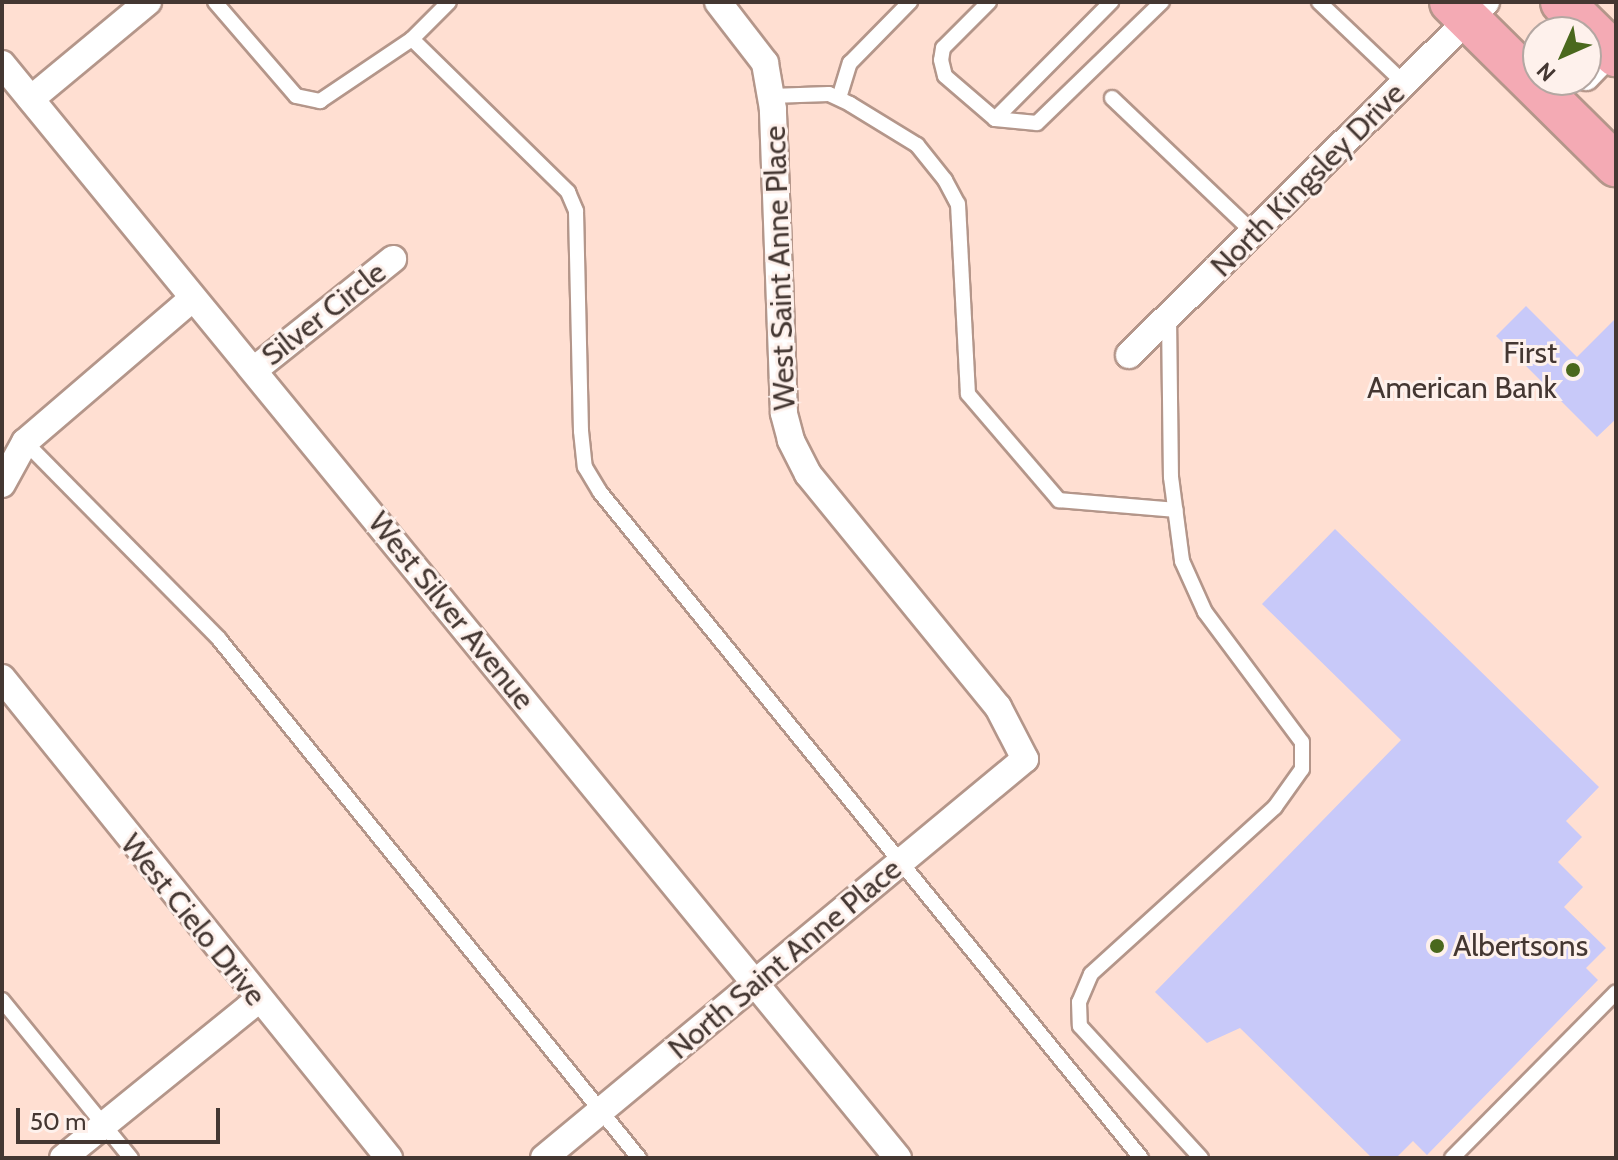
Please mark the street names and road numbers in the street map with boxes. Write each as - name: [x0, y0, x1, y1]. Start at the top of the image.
- street label: North Kingsley Drive: [1204, 76, 1412, 284]
- street label: West Saint Anne Place: [757, 125, 803, 411]
- street label: Silver Circle: [255, 254, 393, 374]
- street label: West Silver Avenue: [360, 505, 542, 717]
- street label: West Cielo Drive: [113, 827, 273, 1013]
- street label: North Saint Anne Place: [661, 851, 909, 1067]

